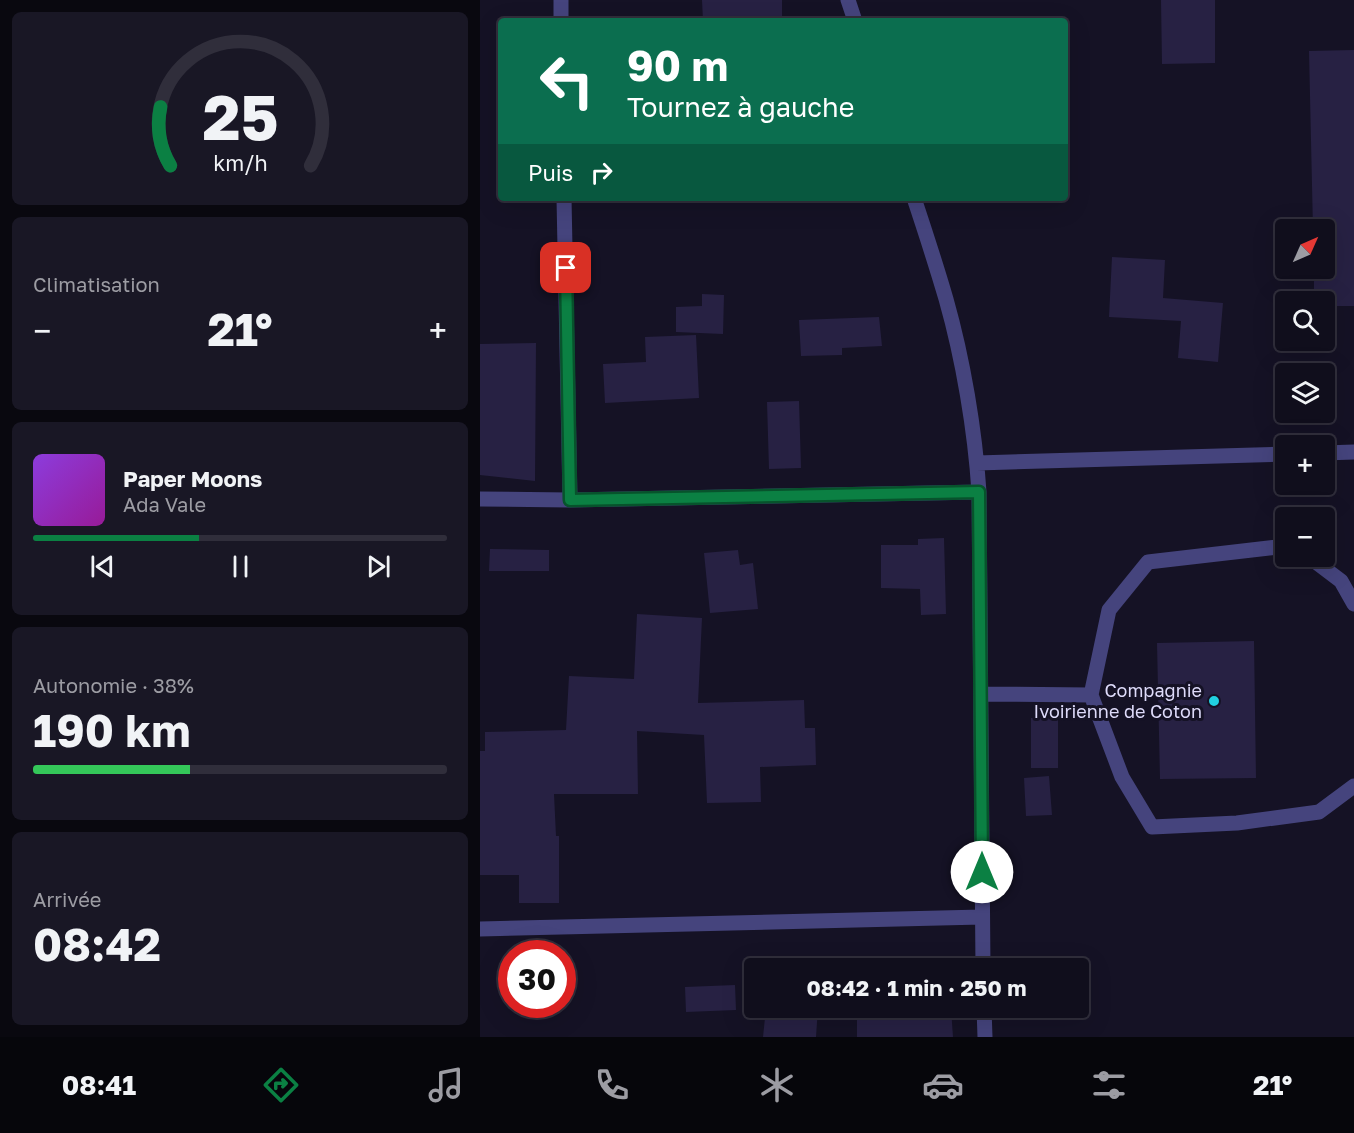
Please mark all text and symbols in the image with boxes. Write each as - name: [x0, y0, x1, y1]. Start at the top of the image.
- text: 90 m: [627, 40, 728, 90]
- icon: left: [528, 42, 606, 120]
- text: 25: [202, 79, 278, 154]
- text: Tournez à gauche: [627, 91, 854, 123]
- text: km/h: [213, 150, 267, 176]
- icon: right: [585, 156, 618, 189]
- text: Puis: [528, 159, 573, 186]
- north arrow: [1275, 219, 1335, 279]
- map controls: [1275, 219, 1335, 567]
- pin: [540, 242, 591, 293]
- icon: arrive: [549, 251, 582, 284]
- text: Climatisation: [33, 272, 160, 296]
- button: search: [1275, 291, 1335, 351]
- text: 21°: [207, 302, 273, 356]
- text: −: [33, 311, 51, 350]
- text: +: [429, 311, 447, 350]
- button: layers: [1275, 363, 1335, 423]
- button: +: [1275, 435, 1335, 495]
- text: Paper Moons: [123, 465, 262, 492]
- text: Ada Vale: [123, 492, 206, 516]
- button: −: [1275, 507, 1335, 567]
- icon: previous: [86, 550, 119, 583]
- icon: pause: [224, 550, 257, 583]
- icon: next: [362, 550, 395, 583]
- text: Autonomie · 38%: [33, 673, 194, 697]
- place label: Compagnie Ivoirienne de Coton: [1034, 679, 1202, 722]
- marker: Compagnie Ivoirienne de Coton: [1207, 694, 1221, 708]
- text: 190 km: [33, 703, 191, 757]
- position arrow: [950, 840, 1014, 904]
- text: Arrivée: [33, 887, 101, 911]
- text: 08:42: [33, 917, 161, 971]
- speed limit sign: 30: [498, 940, 576, 1018]
- text: 08:42 · 1 min · 250 m: [807, 974, 1026, 1001]
- icon: directions: [260, 1064, 302, 1106]
- icon: music: [425, 1064, 467, 1106]
- icon: phone: [591, 1064, 633, 1106]
- icon: climate: [756, 1064, 798, 1106]
- icon: car: [922, 1064, 964, 1106]
- icon: filters: [1088, 1064, 1130, 1106]
- text: 08:41: [62, 1069, 136, 1101]
- text: 21°: [1253, 1069, 1292, 1101]

